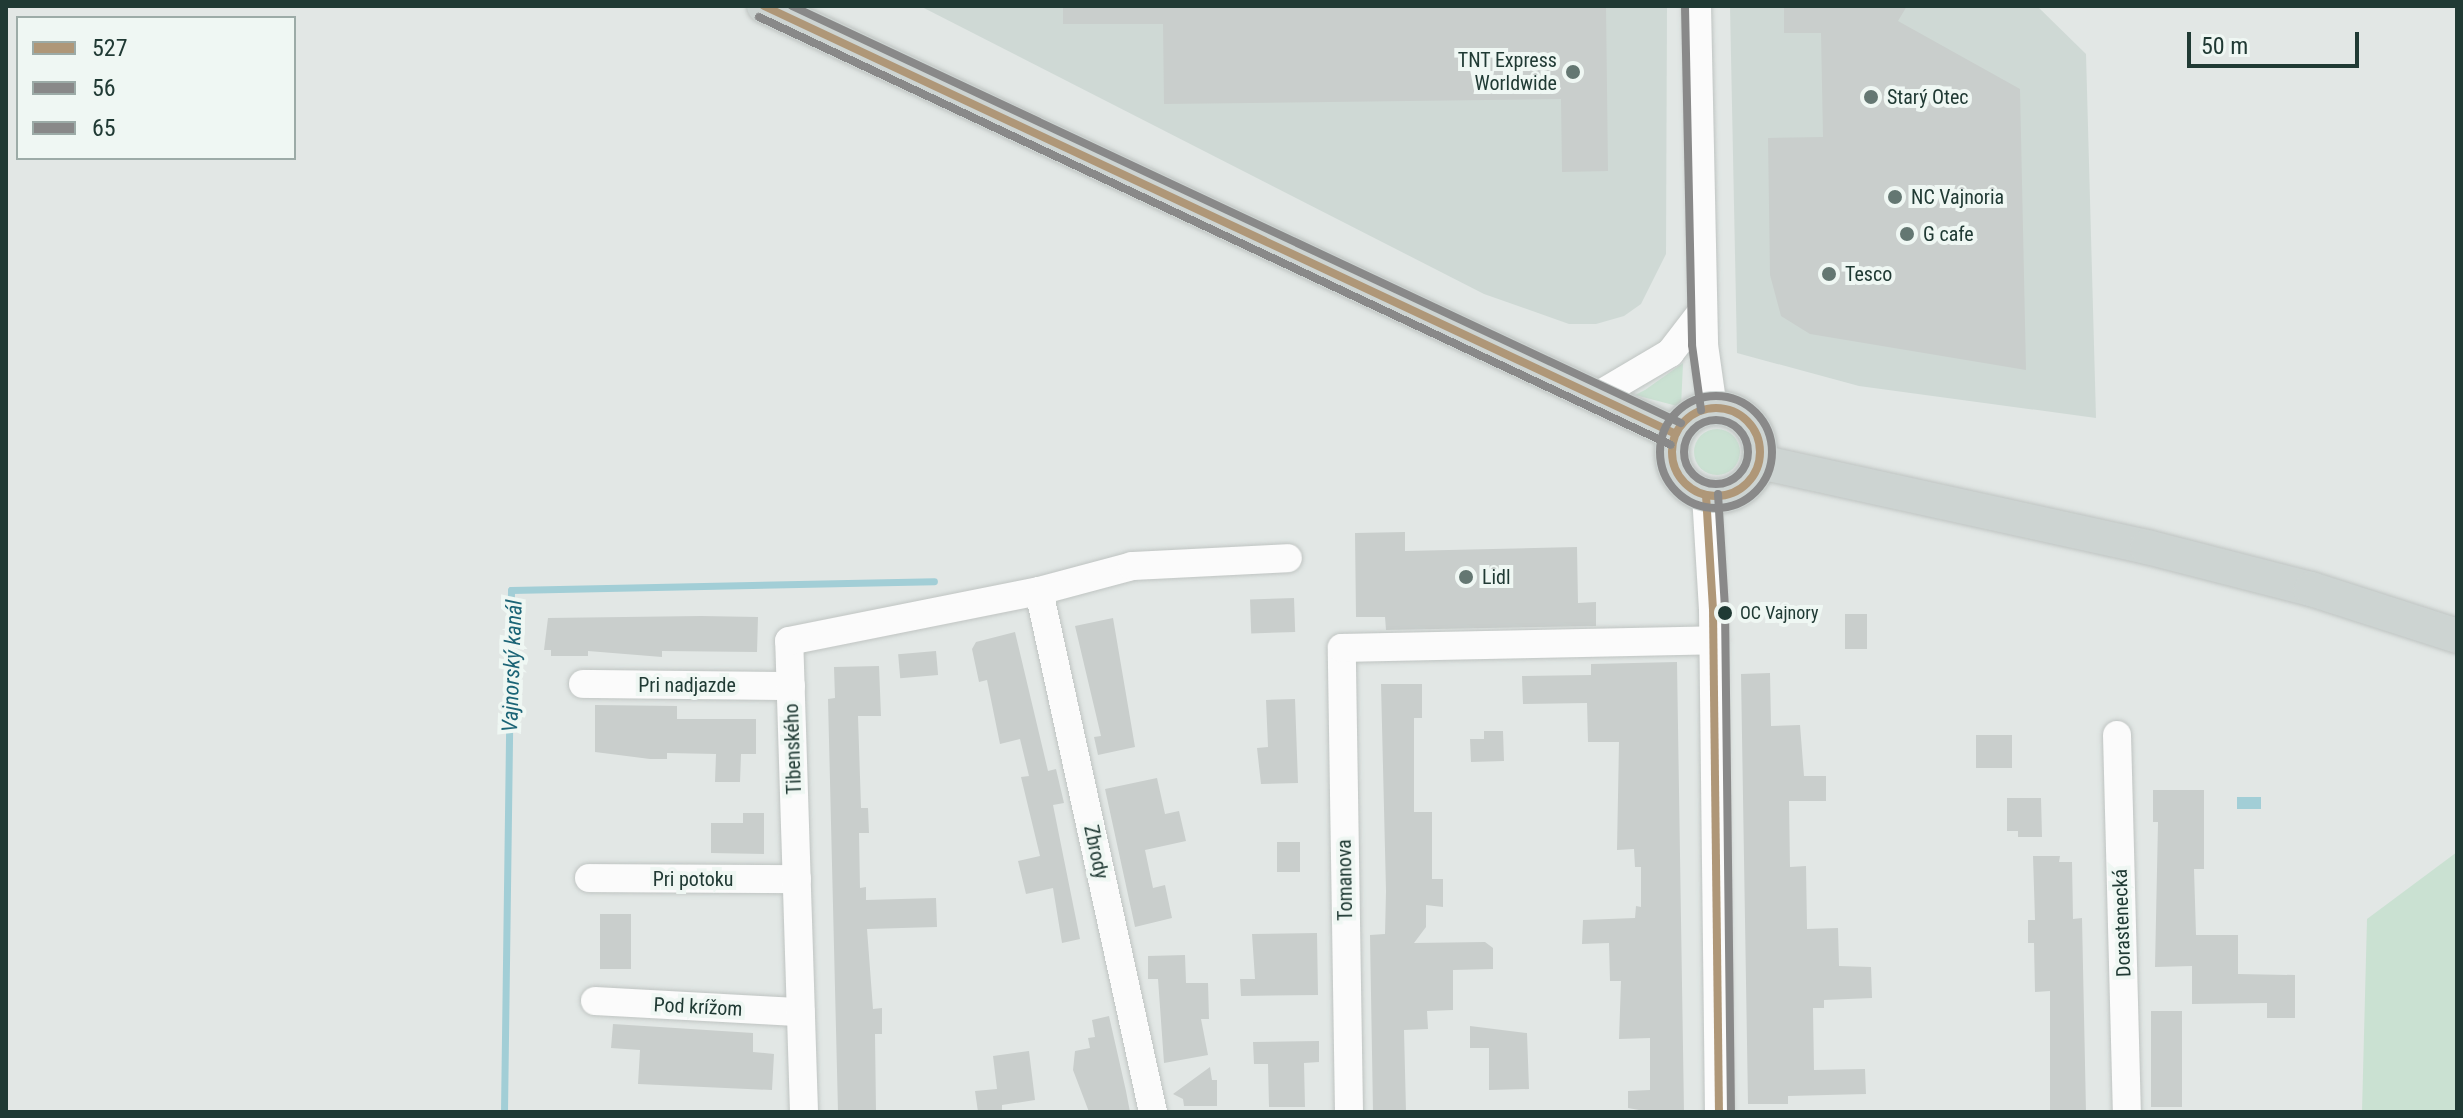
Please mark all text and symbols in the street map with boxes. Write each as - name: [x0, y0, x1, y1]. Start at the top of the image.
- legend: [16, 16, 296, 160]
- scale bar: [2191, 16, 2363, 66]
- text: 50 m: [2201, 32, 2248, 60]
- text: 527: [92, 34, 128, 62]
- place label: TNT Express Worldwide: [1457, 48, 1557, 95]
- marker: TNT Express Worldwide: [1564, 63, 1582, 81]
- text: 56: [92, 74, 116, 102]
- place label: Starý Otec: [1887, 85, 1969, 109]
- marker: Starý Otec: [1862, 88, 1880, 106]
- text: 65: [92, 114, 116, 142]
- place label: NC Vajnoria: [1911, 185, 2004, 209]
- marker: NC Vajnoria: [1886, 188, 1904, 206]
- place label: G cafe: [1923, 222, 1974, 246]
- marker: G cafe: [1898, 225, 1916, 243]
- place label: Tesco: [1845, 262, 1892, 286]
- marker: Tesco: [1820, 265, 1838, 283]
- place label: Lidl: [1482, 565, 1511, 589]
- marker: Lidl: [1457, 568, 1475, 586]
- water label: Vajnorský kanál: [496, 599, 528, 733]
- place label: OC Vajnory: [1740, 602, 1818, 624]
- marker: OC Vajnory: [1717, 605, 1733, 621]
- street label: Pri nadjazde: [638, 673, 736, 697]
- street label: Tibenského: [779, 703, 807, 795]
- street label: Zbrody: [1079, 823, 1113, 881]
- street label: Tomanova: [1332, 839, 1358, 921]
- street label: Pri potoku: [653, 867, 733, 891]
- street label: Dorastenecká: [2108, 869, 2136, 977]
- street label: Pod krížom: [653, 993, 743, 1021]

